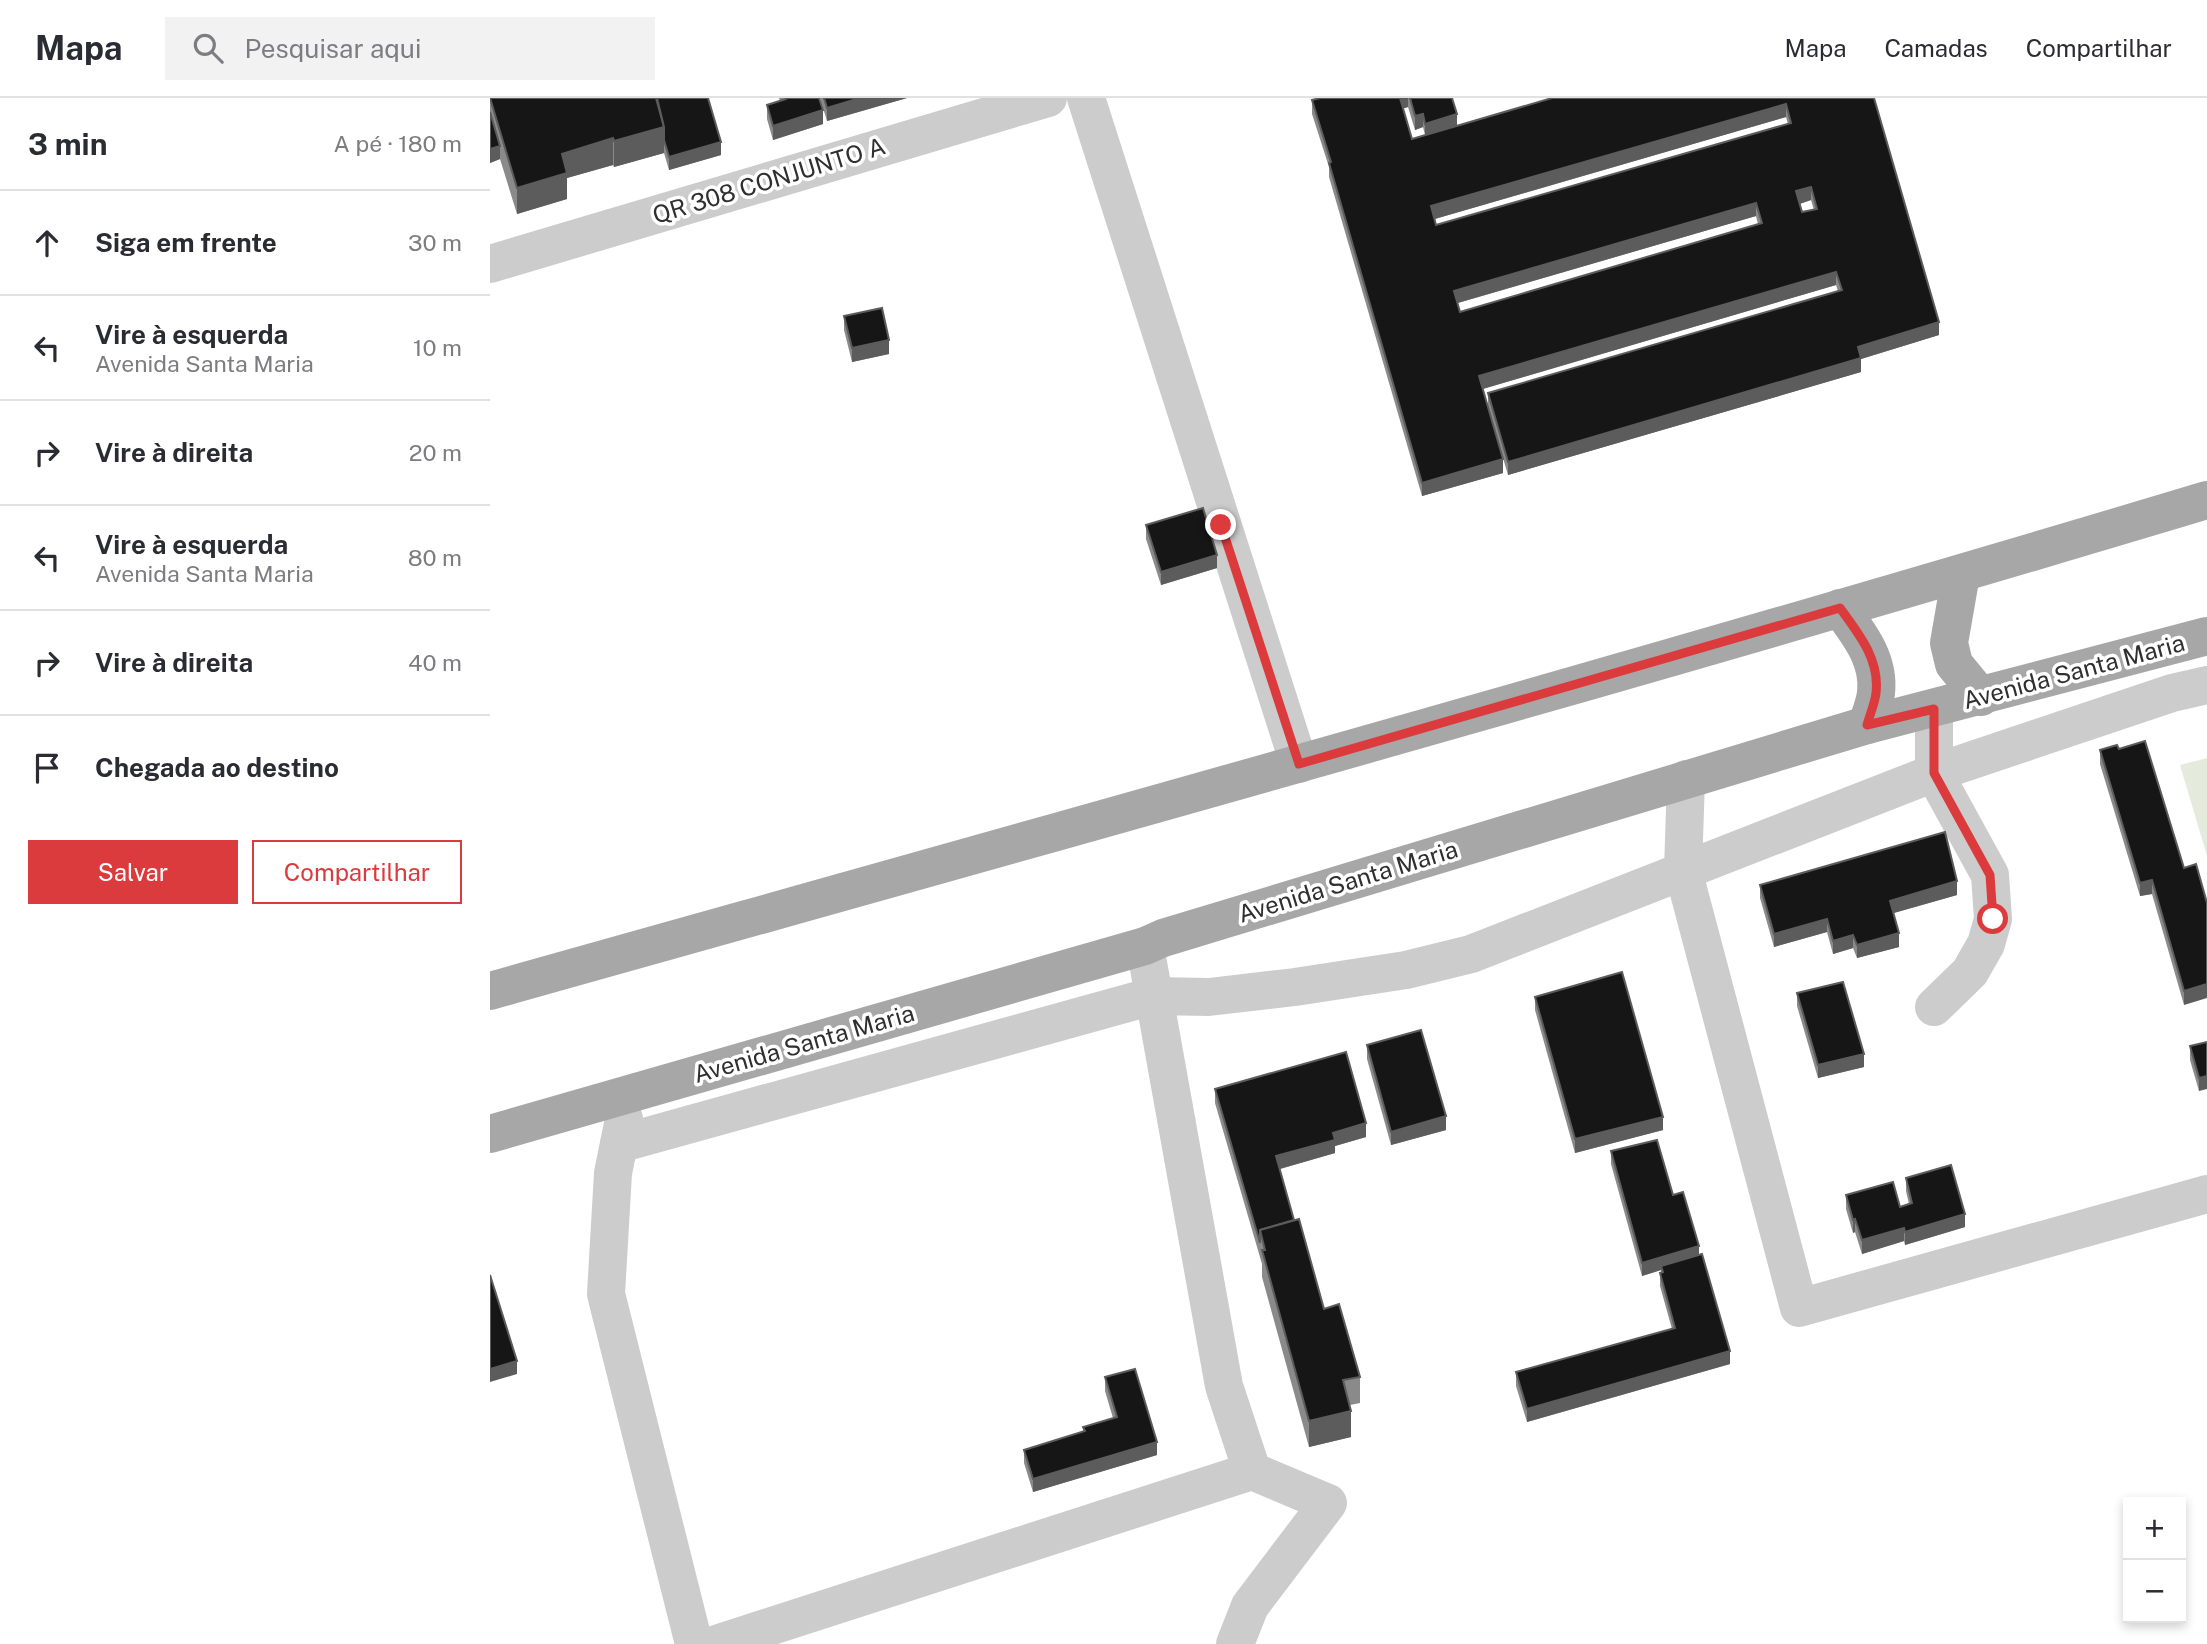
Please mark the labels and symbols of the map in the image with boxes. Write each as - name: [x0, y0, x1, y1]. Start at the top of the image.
- street label: QR 308 CONJUNTO A: [649, 131, 888, 229]
- route end: [1205, 509, 1236, 540]
- street label: Avenida Santa Maria: [1960, 628, 2188, 714]
- street label: Avenida Santa Maria: [1234, 834, 1461, 928]
- route start: [1977, 903, 2008, 934]
- street label: Avenida Santa Maria: [690, 998, 917, 1088]

